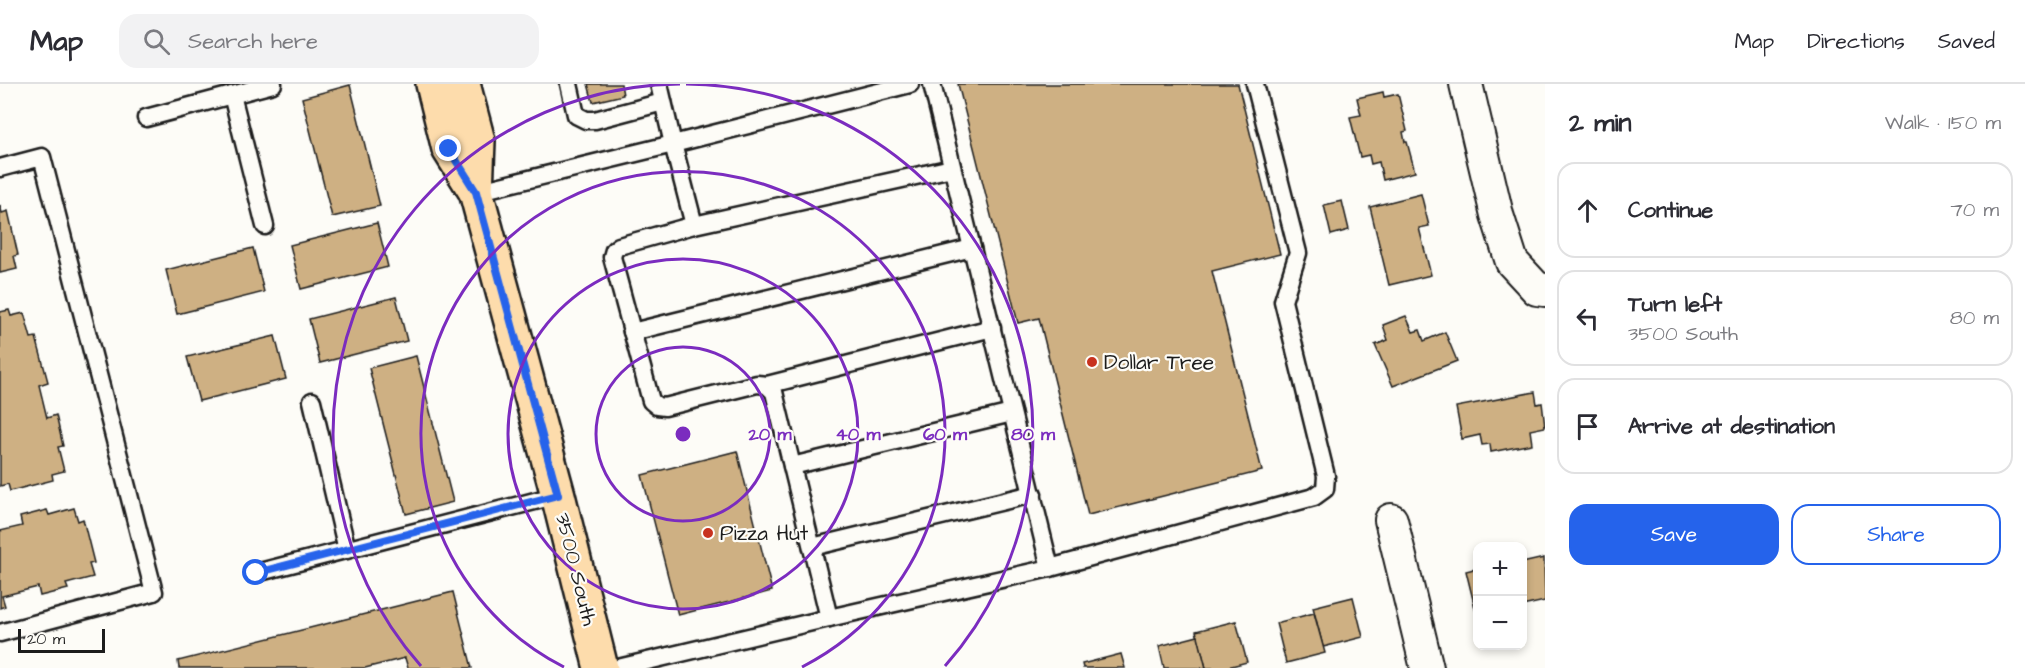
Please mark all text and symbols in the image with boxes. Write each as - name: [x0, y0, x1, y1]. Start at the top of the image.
- search box: [119, 14, 539, 68]
- text: Map: [30, 22, 83, 61]
- icon: search: [140, 25, 173, 58]
- text: Search here: [188, 26, 318, 57]
- text: Map: [1734, 27, 1774, 56]
- text: Directions: [1807, 27, 1905, 56]
- text: Saved: [1938, 27, 1995, 56]
- text: 2 min: [1569, 105, 1631, 141]
- text: Walk · 150 m: [1885, 109, 2001, 137]
- route end: [435, 135, 461, 161]
- icon: ahead: [1571, 194, 1604, 227]
- text: Continue: [1628, 195, 1713, 226]
- text: 70 m: [1951, 196, 1999, 224]
- text: Turn left: [1628, 289, 1722, 320]
- icon: left: [1571, 302, 1604, 335]
- text: 80 m: [1950, 304, 1999, 332]
- text: 3500 South: [1628, 320, 1738, 348]
- place label: Dollar Tree: [1104, 348, 1214, 377]
- marker: Dollar Tree: [1085, 355, 1099, 369]
- icon: arrive: [1571, 410, 1604, 443]
- text: Arrive at destination: [1628, 411, 1835, 442]
- text: 20 m: [748, 422, 792, 447]
- text: 40 m: [836, 422, 881, 447]
- text: 60 m: [923, 422, 968, 447]
- text: 80 m: [1011, 422, 1056, 447]
- centre of rings: [673, 424, 693, 444]
- button: Save: [1569, 504, 1779, 565]
- button: Share: [1791, 504, 2001, 565]
- street label: 3500 South: [548, 510, 604, 629]
- place label: Pizza Hut: [720, 519, 809, 548]
- marker: Pizza Hut: [701, 526, 715, 540]
- map controls: [1473, 542, 1527, 650]
- button: +: [1473, 542, 1527, 596]
- route start: [242, 559, 268, 585]
- button: −: [1473, 596, 1527, 650]
- scale bar: [18, 626, 105, 654]
- text: 20 m: [27, 628, 65, 650]

